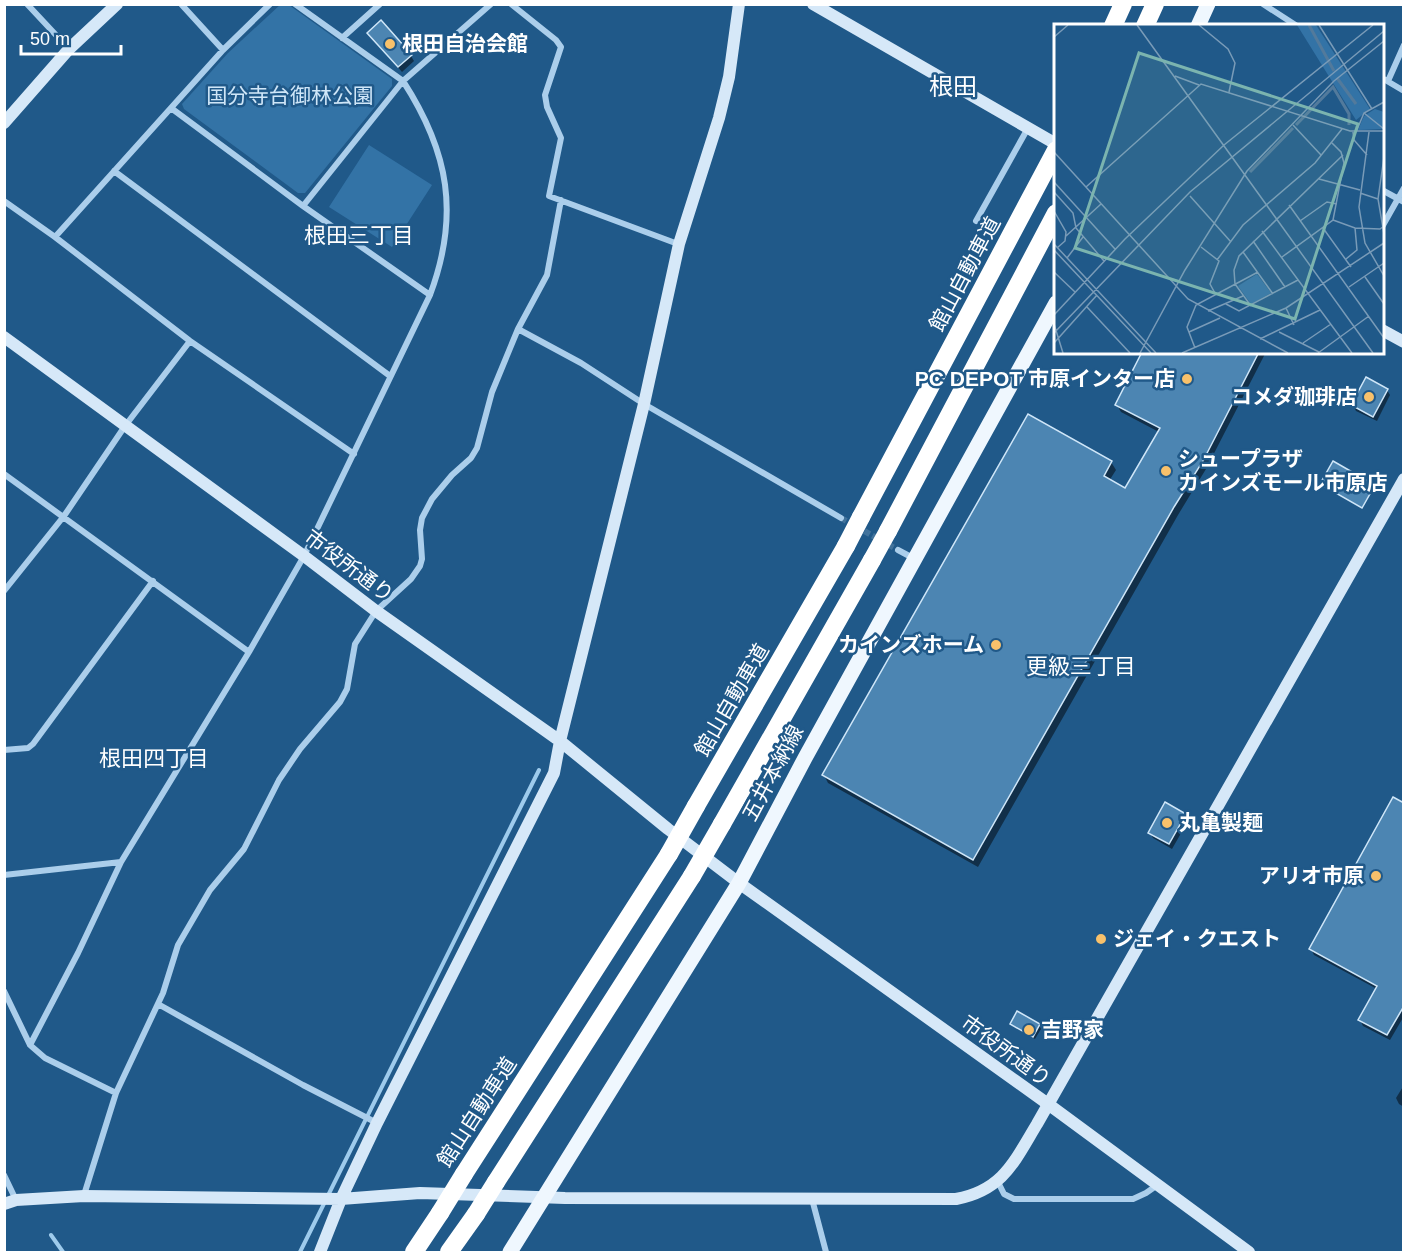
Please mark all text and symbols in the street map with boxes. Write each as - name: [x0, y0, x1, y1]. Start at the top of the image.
- scale bar: [21, 18, 122, 56]
- inset map: [1054, 24, 1384, 354]
- text: 50 m: [30, 29, 70, 49]
- place label: 根田自治会館: [402, 32, 528, 55]
- marker: 根田自治会館: [383, 37, 397, 51]
- district label: 根田: [929, 73, 977, 100]
- park label: 国分寺台御林公園: [206, 84, 374, 107]
- street label: 館山自動車道: [925, 213, 1004, 335]
- district label: 根田三丁目: [304, 223, 414, 248]
- place label: PC DEPOT 市原インター店: [915, 367, 1175, 390]
- marker: PC DEPOT 市原インター店: [1180, 372, 1194, 386]
- place label: コメダ珈琲店: [1231, 385, 1357, 408]
- marker: コメダ珈琲店: [1362, 390, 1376, 404]
- place label: シュープラザ カインズモール市原店: [1178, 447, 1388, 494]
- marker: シュープラザ カインズモール市原店: [1159, 464, 1173, 478]
- street label: 市役所通り: [300, 525, 398, 606]
- place label: カインズホーム: [838, 633, 984, 656]
- marker: カインズホーム: [989, 638, 1003, 652]
- street label: 館山自動車道: [690, 639, 773, 760]
- district label: 更級三丁目: [1026, 654, 1136, 679]
- street label: 五井本納線: [738, 721, 807, 825]
- district label: 根田四丁目: [99, 746, 209, 771]
- place label: 丸亀製麺: [1179, 811, 1263, 834]
- marker: 丸亀製麺: [1160, 816, 1174, 830]
- place label: アリオ市原: [1259, 864, 1364, 887]
- marker: アリオ市原: [1369, 869, 1383, 883]
- place label: ジェイ・クエスト: [1113, 927, 1281, 950]
- marker: ジェイ・クエスト: [1094, 932, 1108, 946]
- street label: 市役所通り: [957, 1010, 1056, 1091]
- place label: 吉野家: [1041, 1018, 1104, 1041]
- marker: 吉野家: [1022, 1023, 1036, 1037]
- street label: 館山自動車道: [433, 1053, 521, 1171]

